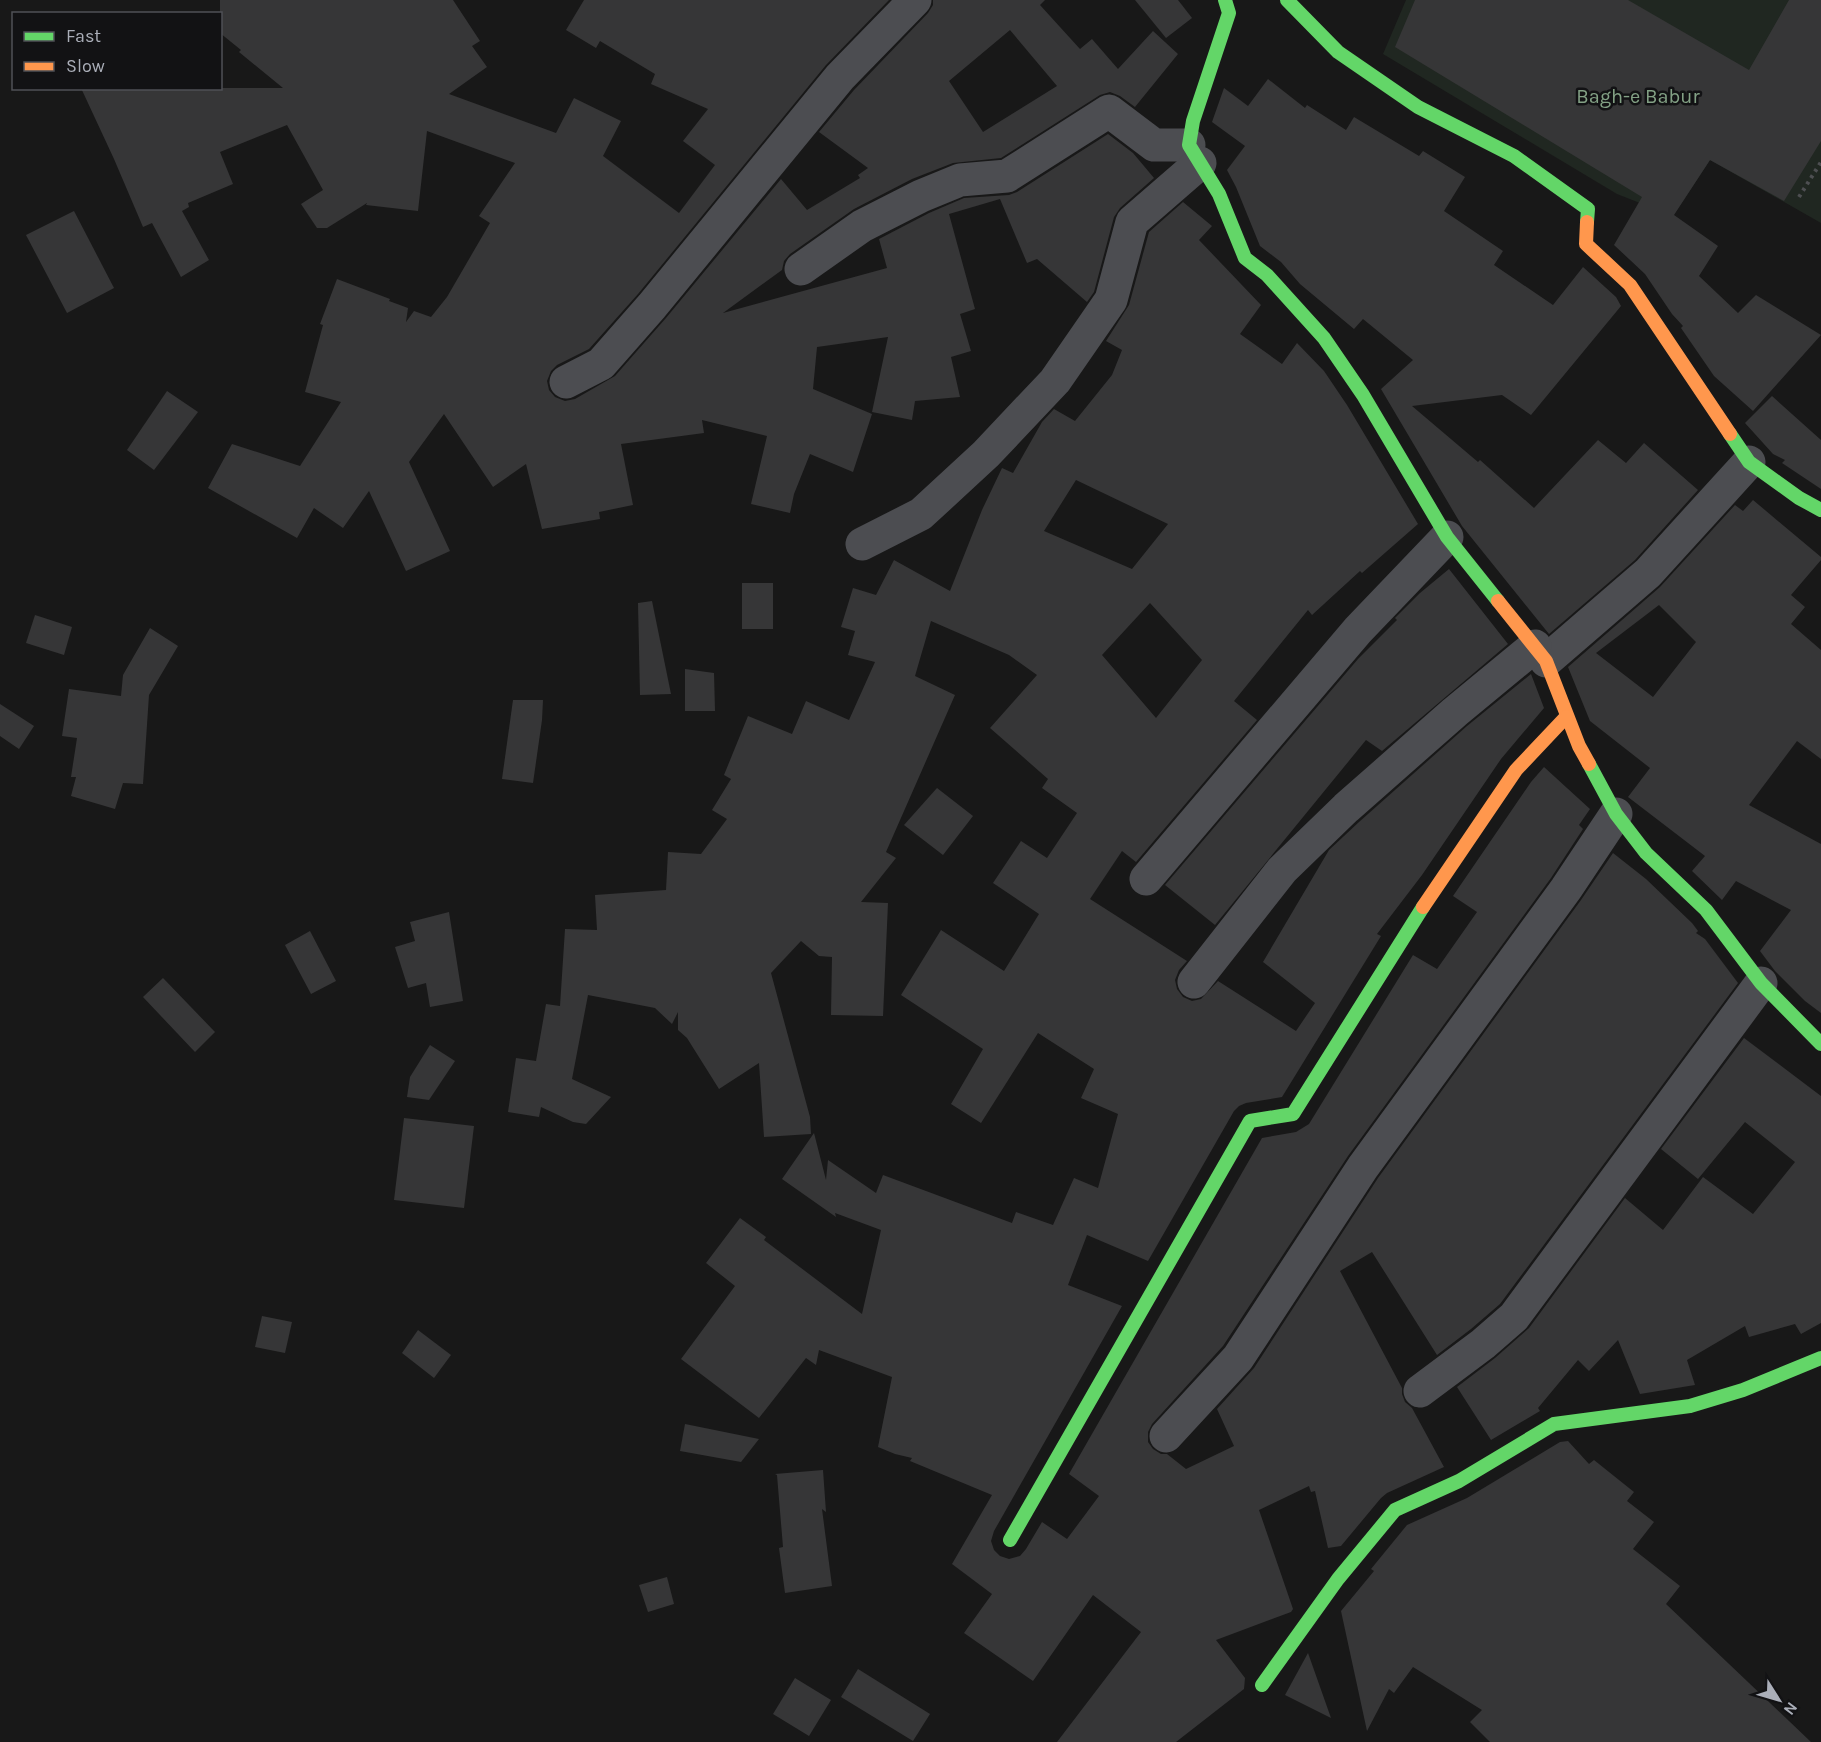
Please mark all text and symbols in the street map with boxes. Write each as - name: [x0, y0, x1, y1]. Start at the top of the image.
- legend: [12, 12, 222, 90]
- text: Fast: [66, 25, 101, 47]
- text: Slow: [66, 55, 105, 77]
- park label: Bagh-e Babur: [1576, 85, 1700, 108]
- north arrow: [1749, 1670, 1809, 1730]
- text: N: [1780, 1698, 1802, 1719]

